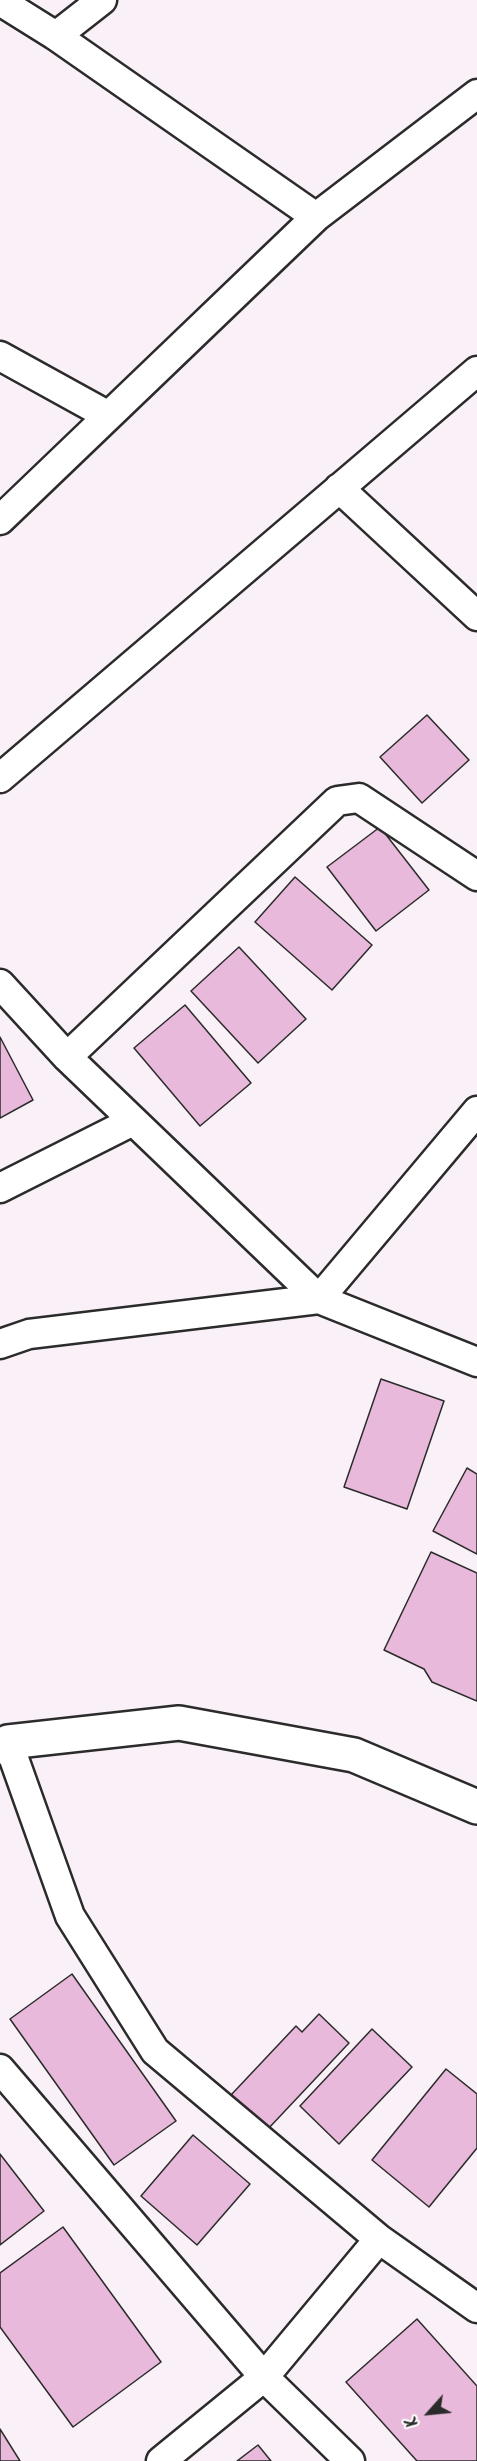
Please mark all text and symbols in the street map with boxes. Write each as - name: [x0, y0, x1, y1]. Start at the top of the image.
- north arrow: [399, 2383, 459, 2443]
- text: K: [399, 2411, 426, 2431]

